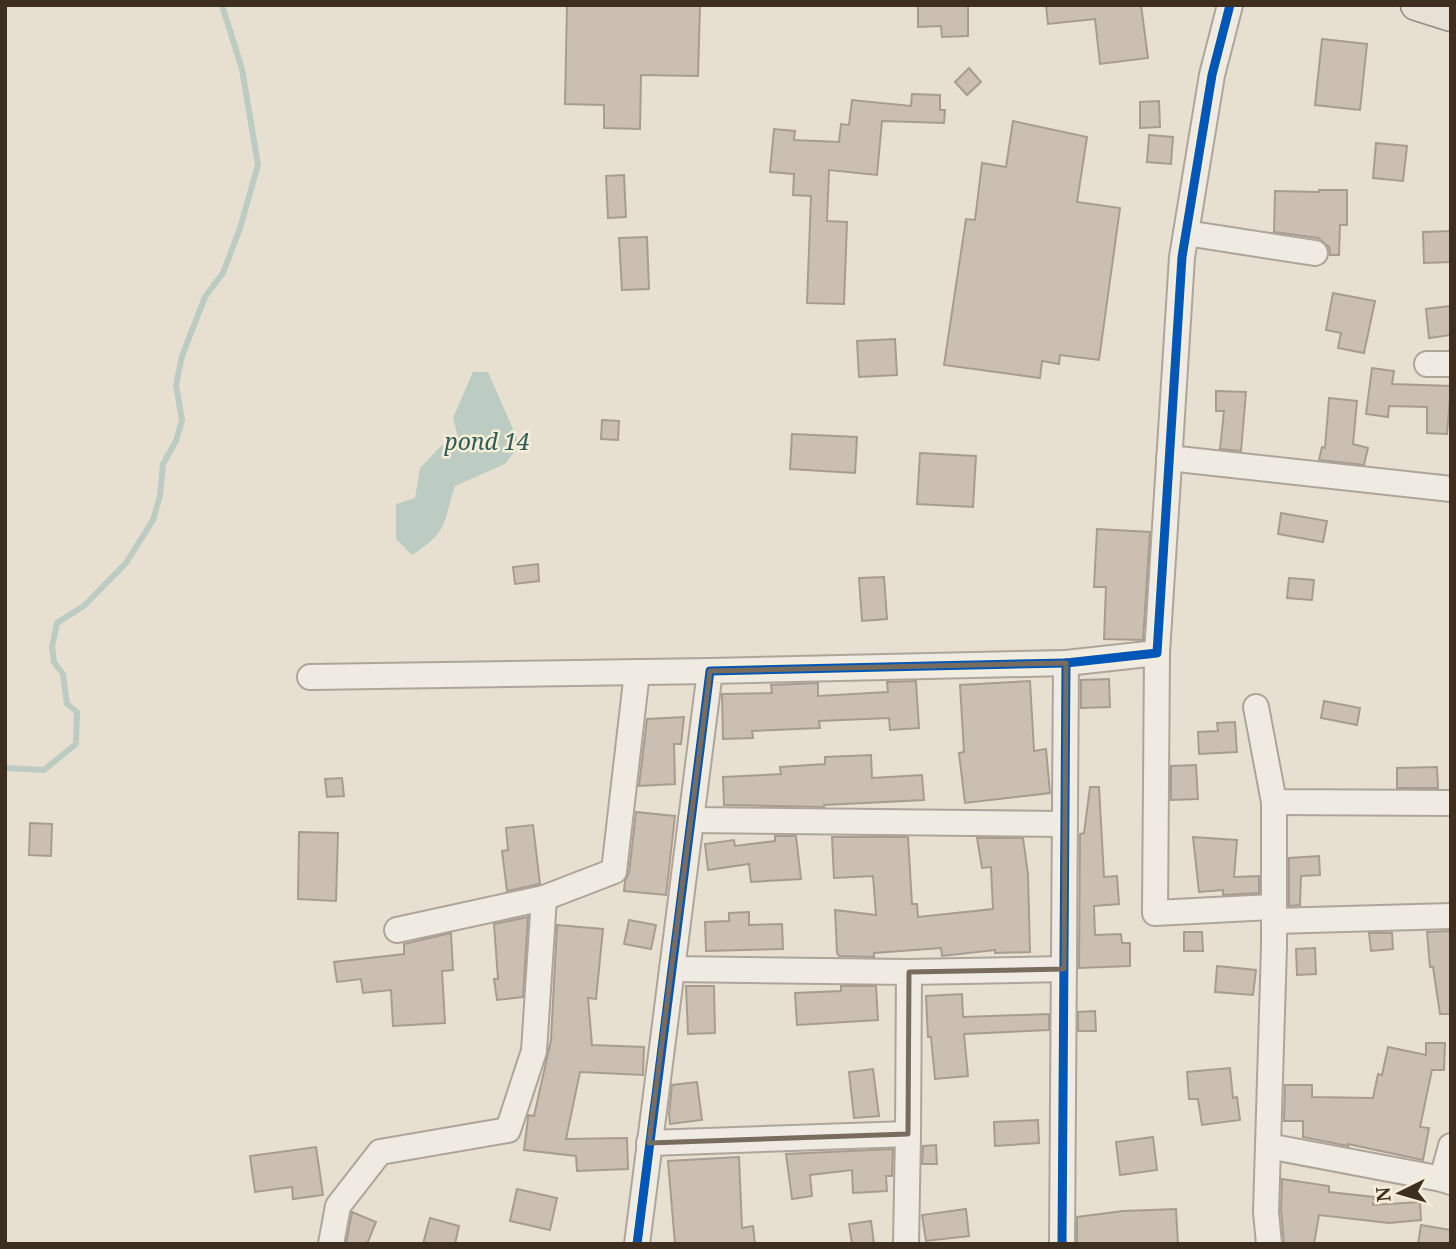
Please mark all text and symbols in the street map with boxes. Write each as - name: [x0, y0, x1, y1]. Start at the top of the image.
- water label: pond 14: [443, 425, 530, 457]
- north arrow: [1365, 1158, 1435, 1228]
- text: N: [1369, 1186, 1397, 1203]

